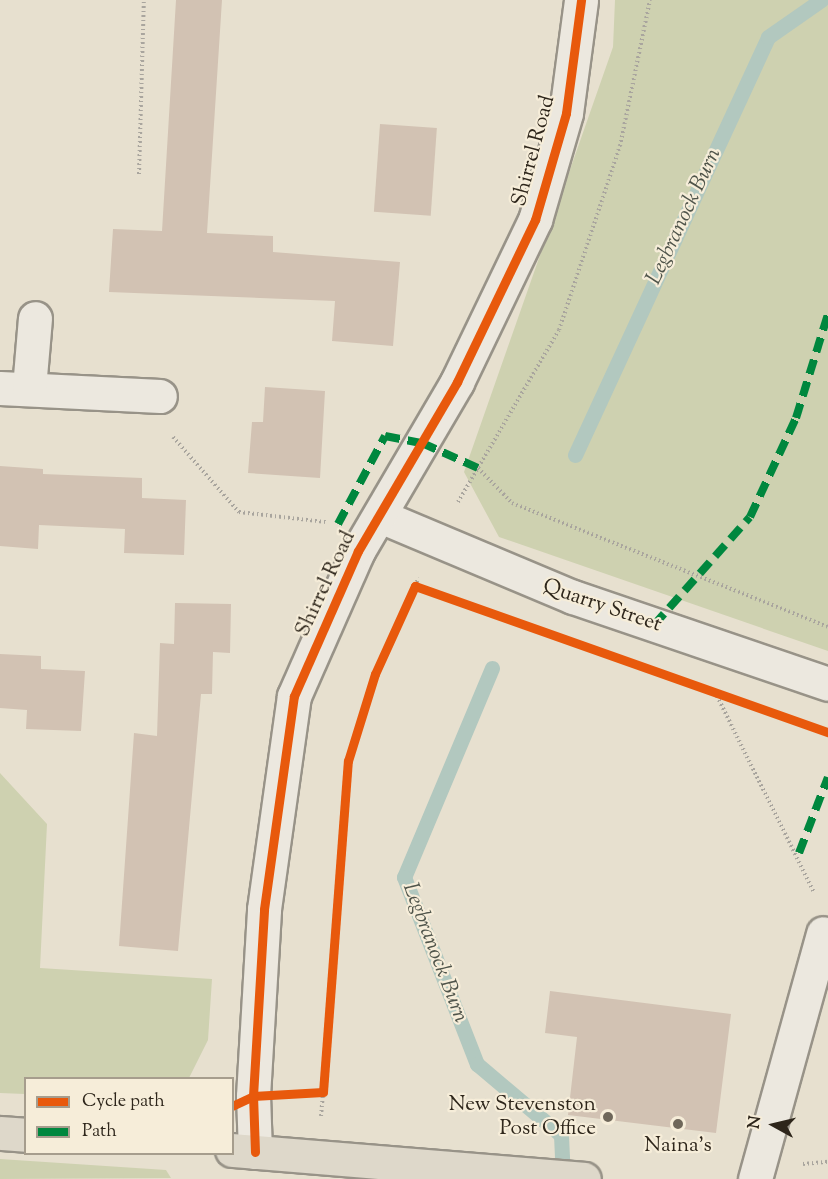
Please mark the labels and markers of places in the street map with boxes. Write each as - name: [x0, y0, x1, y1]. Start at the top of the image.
- place label: New Stevenston Post Office: [449, 1092, 596, 1142]
- marker: New Stevenston Post Office: [601, 1110, 615, 1124]
- marker: Naina's: [671, 1117, 685, 1131]
- place label: Naina's: [644, 1133, 712, 1159]

